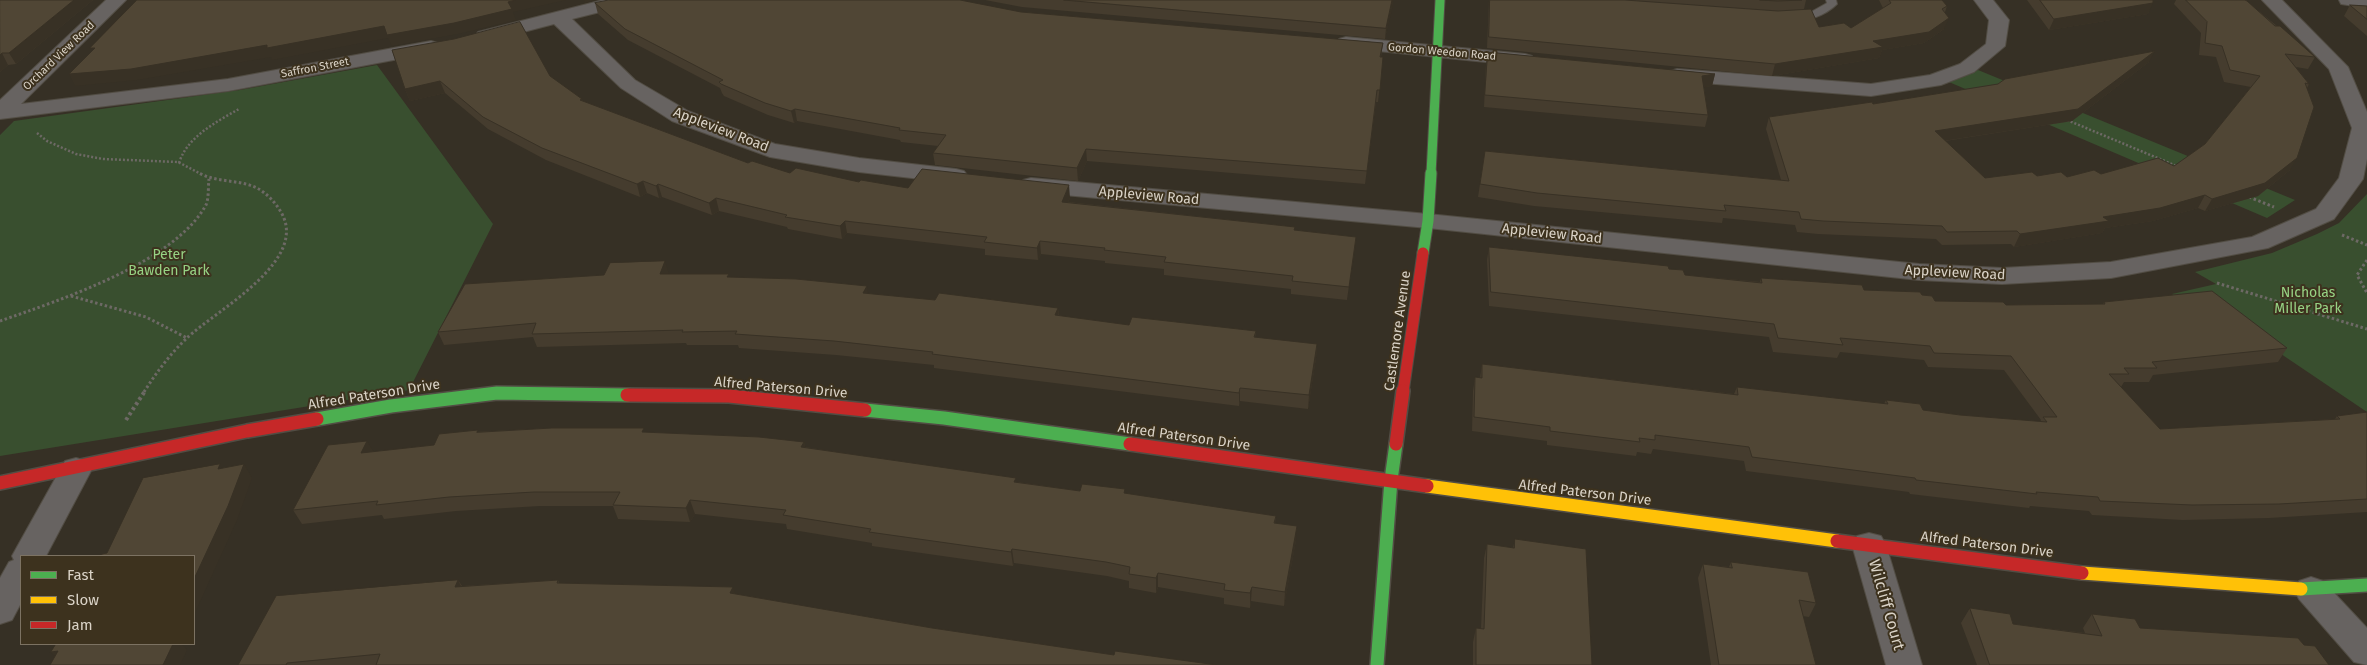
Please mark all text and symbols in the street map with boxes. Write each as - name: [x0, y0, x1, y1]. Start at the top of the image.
- street label: Orchard View Road: [21, 19, 97, 93]
- street label: Gordon Weedon Road: [1387, 41, 1497, 63]
- street label: Saffron Street: [280, 55, 350, 81]
- street label: Appleview Road: [671, 104, 771, 156]
- street label: Appleview Road: [1098, 183, 1200, 209]
- street label: Appleview Road: [1501, 220, 1603, 248]
- park label: Peter Bawden Park: [128, 247, 210, 280]
- street label: Appleview Road: [1904, 262, 2006, 284]
- street label: Castlemore Avenue: [1381, 270, 1415, 392]
- park label: Nicholas Miller Park: [2274, 285, 2342, 318]
- street label: Alfred Paterson Drive: [714, 374, 848, 402]
- street label: Alfred Paterson Drive: [307, 376, 441, 414]
- street label: Alfred Paterson Drive: [1117, 419, 1251, 455]
- street label: Alfred Paterson Drive: [1518, 477, 1652, 509]
- street label: Alfred Paterson Drive: [1920, 529, 2054, 561]
- legend: [20, 555, 195, 645]
- street label: Wilcliff Court: [1864, 557, 1908, 653]
- text: Fast: [67, 566, 94, 584]
- text: Slow: [67, 591, 99, 609]
- text: Jam: [67, 616, 93, 634]

